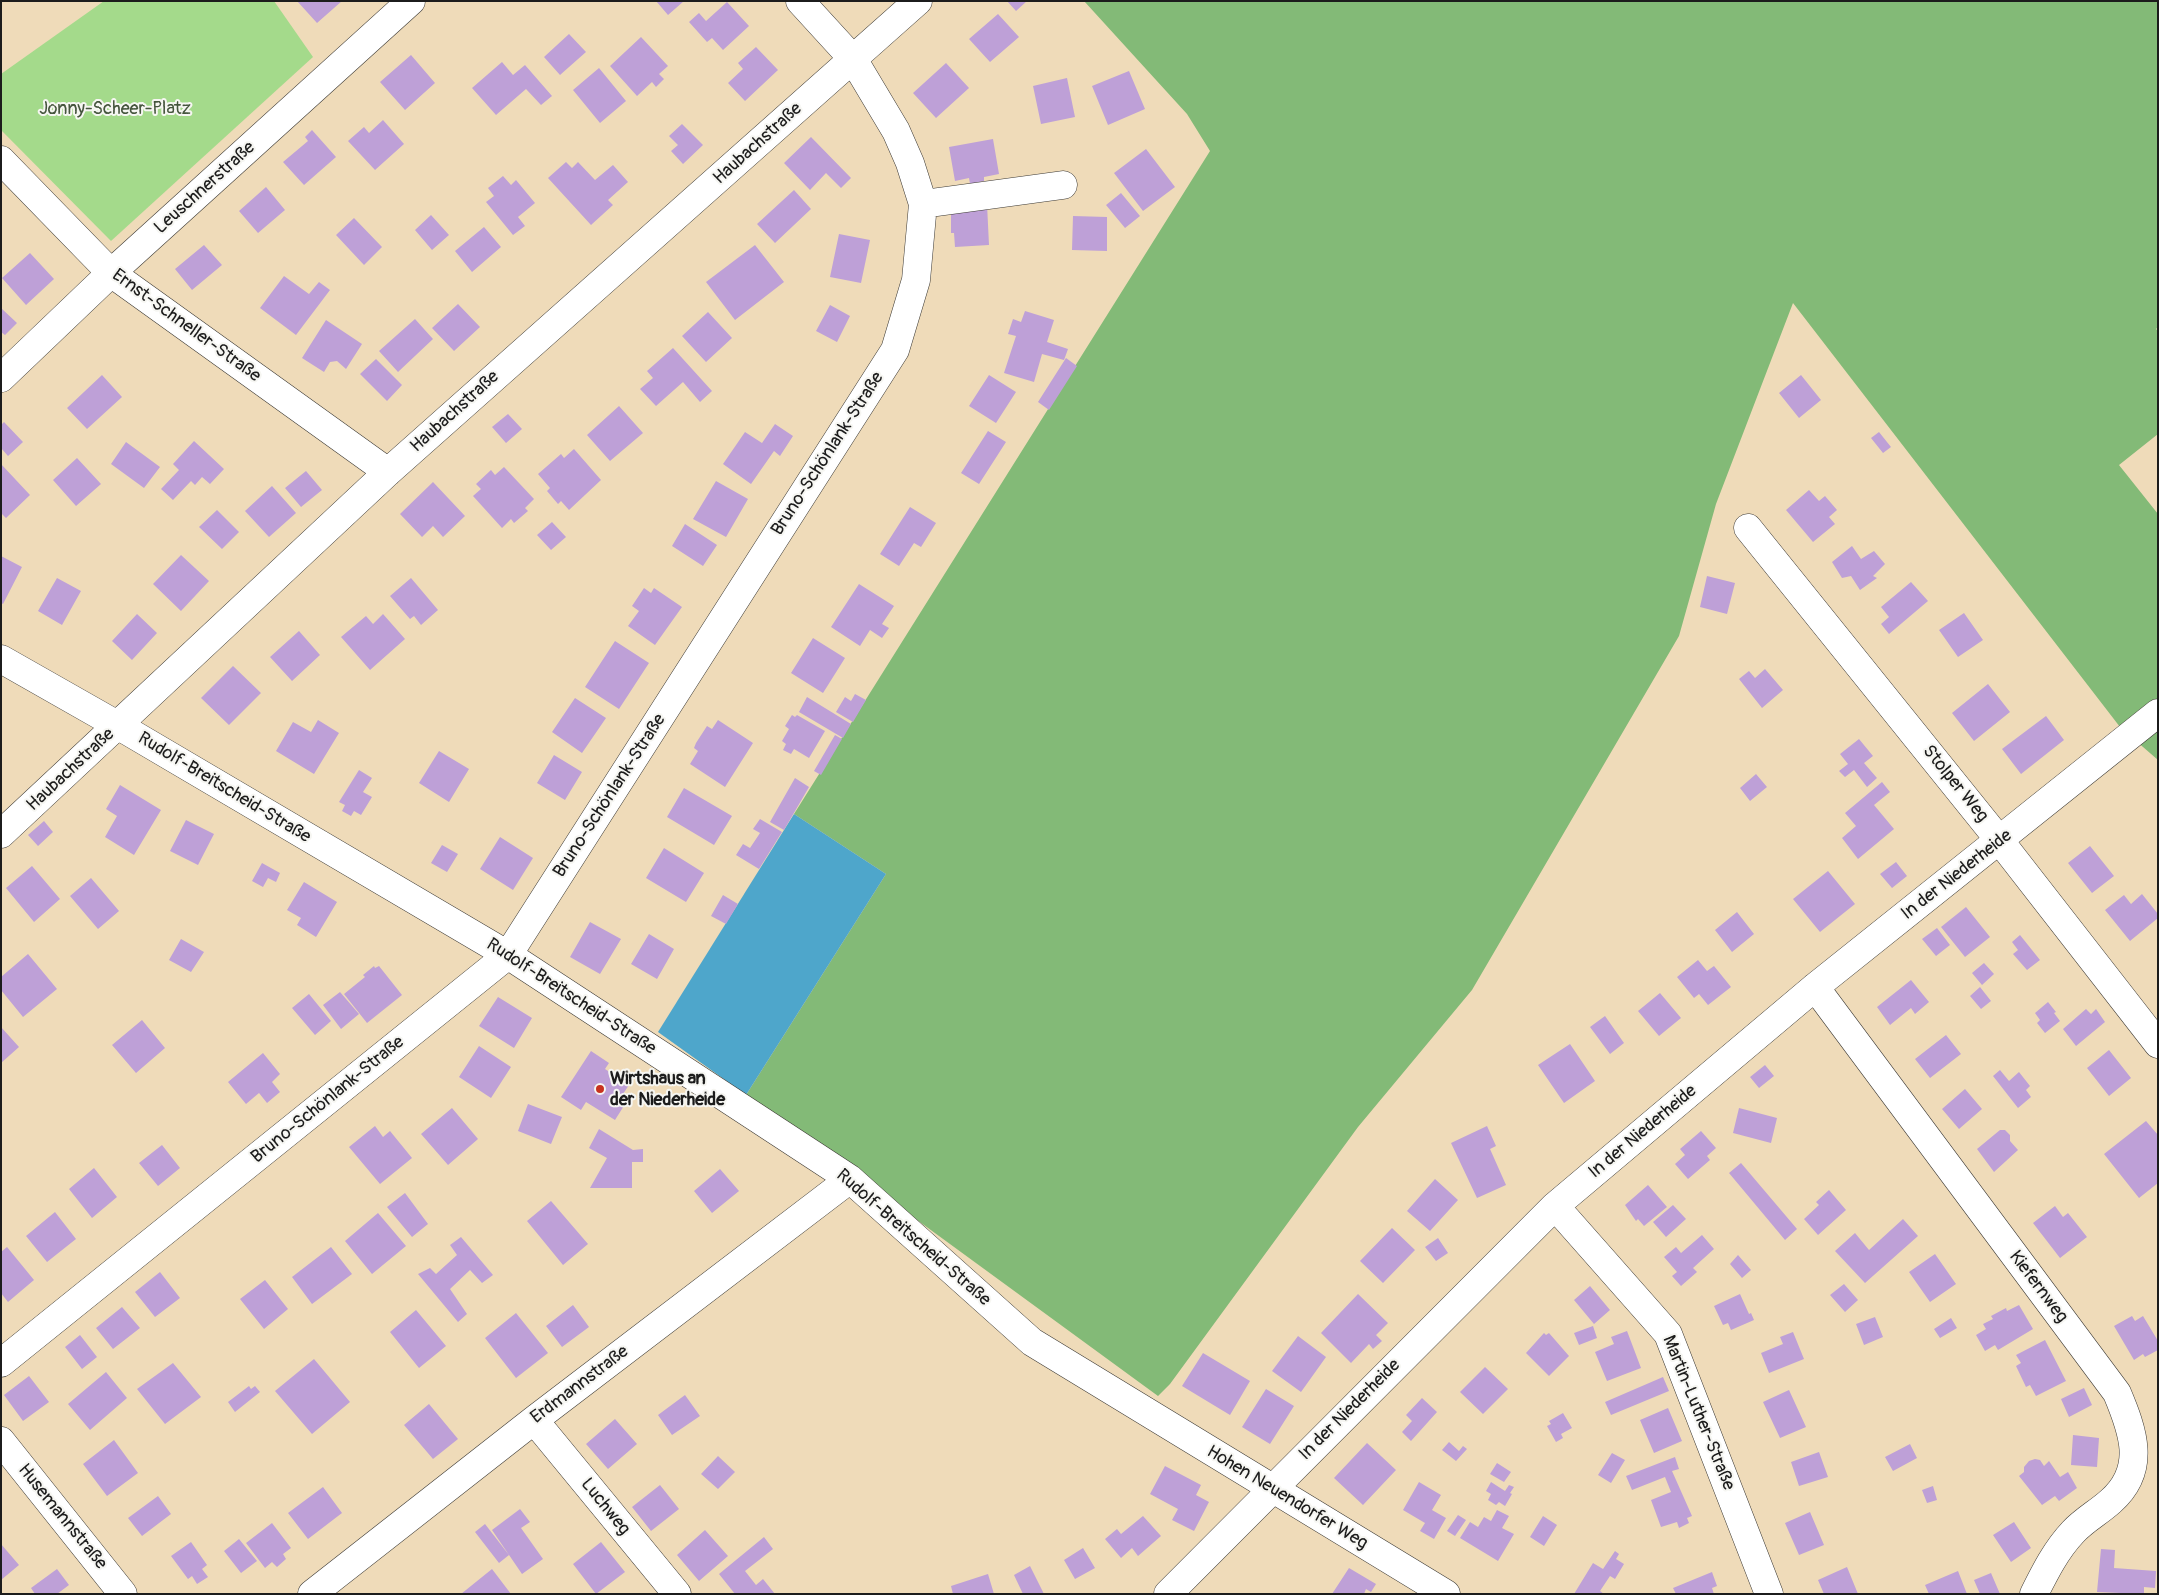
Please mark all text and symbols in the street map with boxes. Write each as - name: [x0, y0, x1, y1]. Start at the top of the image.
- park label: Jonny-Scheer-Platz: [39, 98, 191, 120]
- street label: Haubachstraße: [709, 98, 807, 190]
- street label: Leuschnerstraße: [150, 137, 260, 239]
- street label: Ernst-Schneller-Straße: [107, 265, 265, 387]
- street label: Haubachstraße: [406, 366, 504, 458]
- street label: Bruno-Schönlank-Straße: [767, 368, 889, 540]
- street label: Bruno-Schönlank-Straße: [549, 710, 671, 882]
- street label: Haubachstraße: [23, 724, 119, 816]
- street label: Rudolf-Breitscheid-Straße: [134, 728, 314, 848]
- street label: Stolper Weg: [1917, 741, 1993, 827]
- street label: In der Niederheide: [1897, 825, 2017, 925]
- street label: Rudolf-Breitscheid-Straße: [482, 934, 660, 1060]
- street label: Bruno-Schönlank-Straße: [247, 1032, 409, 1168]
- place label: Wirtshaus an der Niederheide: [610, 1068, 725, 1110]
- street label: In der Niederheide: [1585, 1081, 1701, 1183]
- marker: Wirtshaus an der Niederheide: [594, 1083, 606, 1095]
- street label: Rudolf-Breitscheid-Straße: [831, 1165, 995, 1311]
- street label: Kiefernweg: [2004, 1247, 2072, 1327]
- street label: Martin-Luther-Straße: [1657, 1332, 1739, 1494]
- street label: Erdmannstraße: [527, 1341, 633, 1429]
- street label: In der Niederheide: [1295, 1355, 1405, 1465]
- street label: Hohen Neuendorfer Weg: [1202, 1441, 1372, 1555]
- street label: Husemannstraße: [13, 1460, 111, 1574]
- street label: Luchweg: [576, 1474, 634, 1540]

